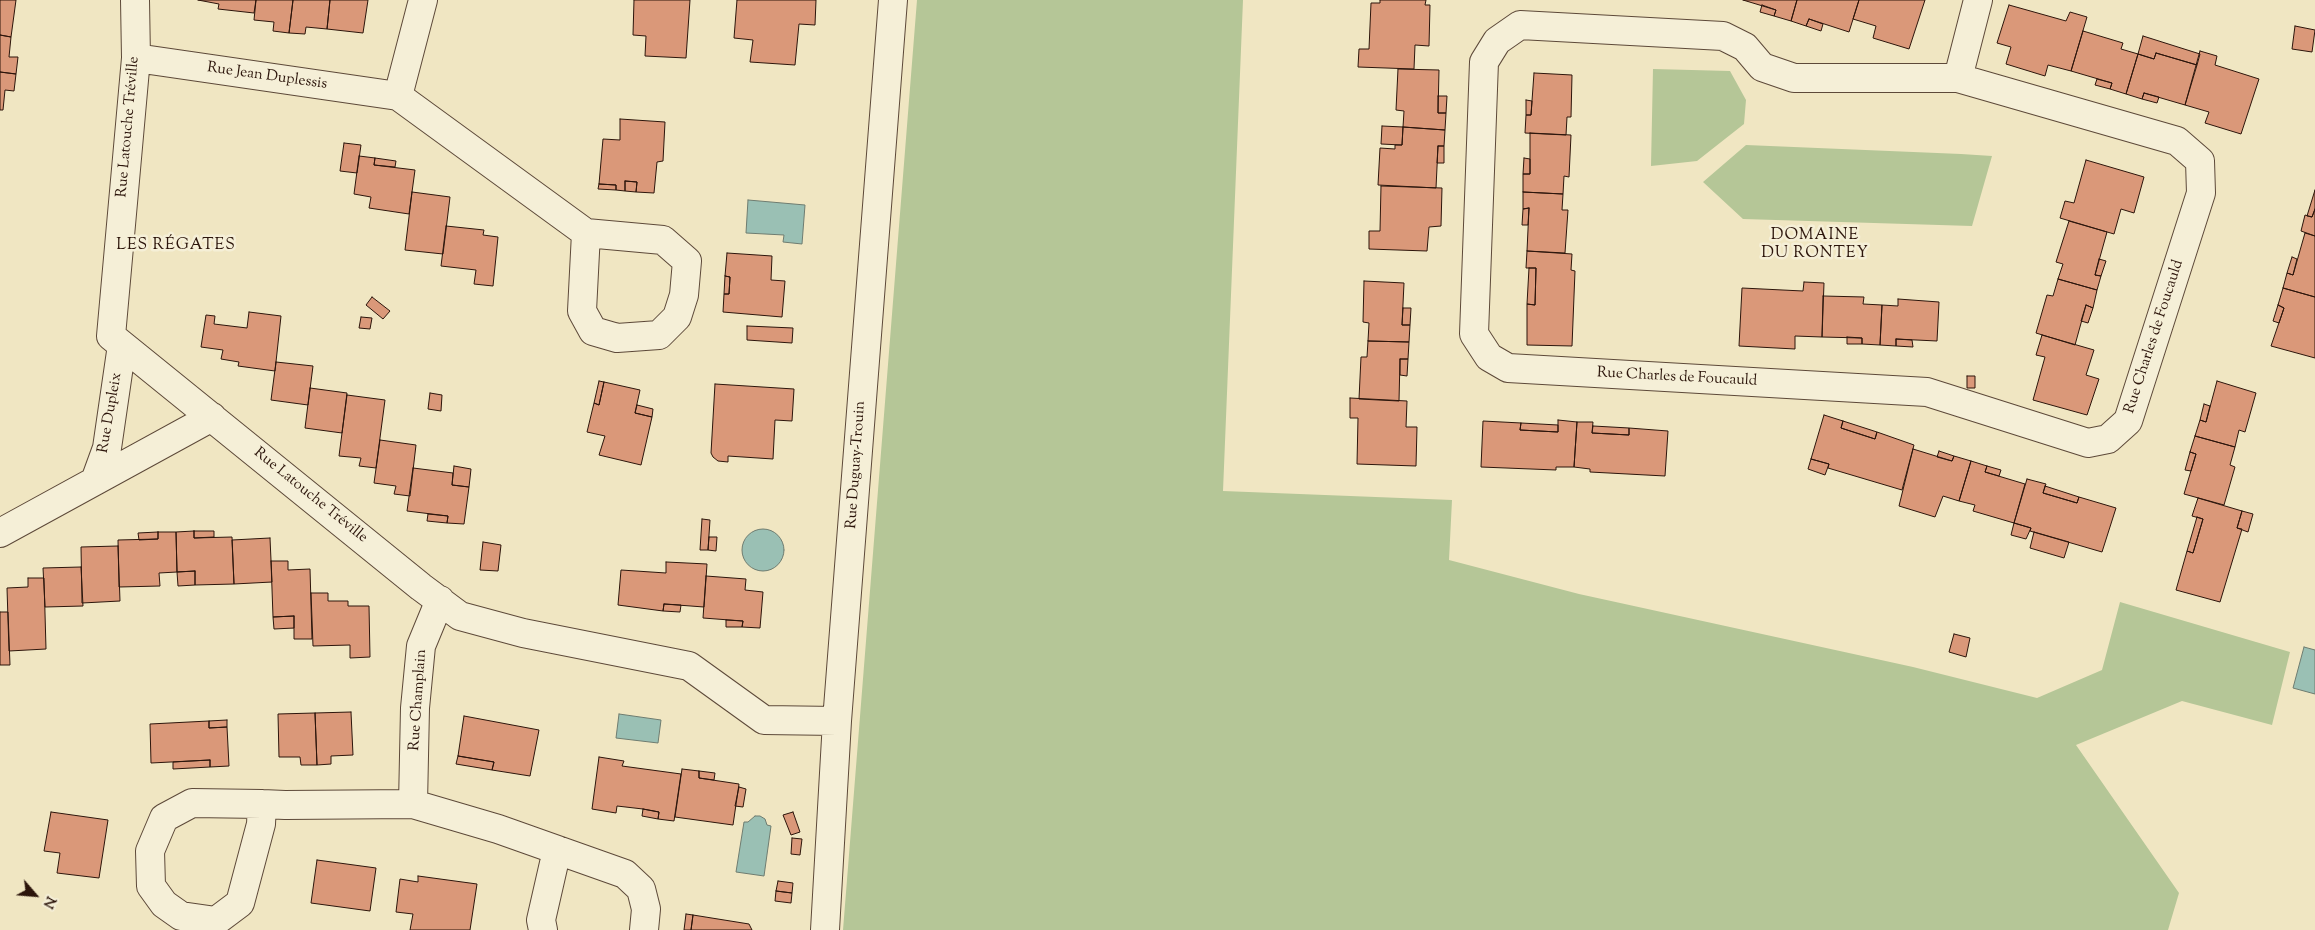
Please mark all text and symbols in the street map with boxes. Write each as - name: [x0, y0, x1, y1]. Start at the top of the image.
- street label: Rue Latouche Tréville: [114, 56, 144, 198]
- street label: Rue Jean Duplessis: [206, 60, 328, 94]
- district label: DOMAINE DU RONTEY: [1760, 226, 1870, 264]
- district label: LES RÉGATES: [115, 236, 237, 256]
- street label: Rue Charles de Foucauld: [2122, 258, 2188, 416]
- street label: Rue Charles de Foucauld: [1596, 365, 1758, 391]
- street label: Rue Dupleix: [95, 371, 127, 455]
- street label: Rue Duguay-Trouin: [844, 400, 870, 530]
- street label: Rue Latouche Tréville: [249, 445, 371, 547]
- street label: Rue Champlain: [406, 649, 432, 751]
- north arrow: [10, 870, 60, 920]
- text: N: [37, 892, 60, 911]

